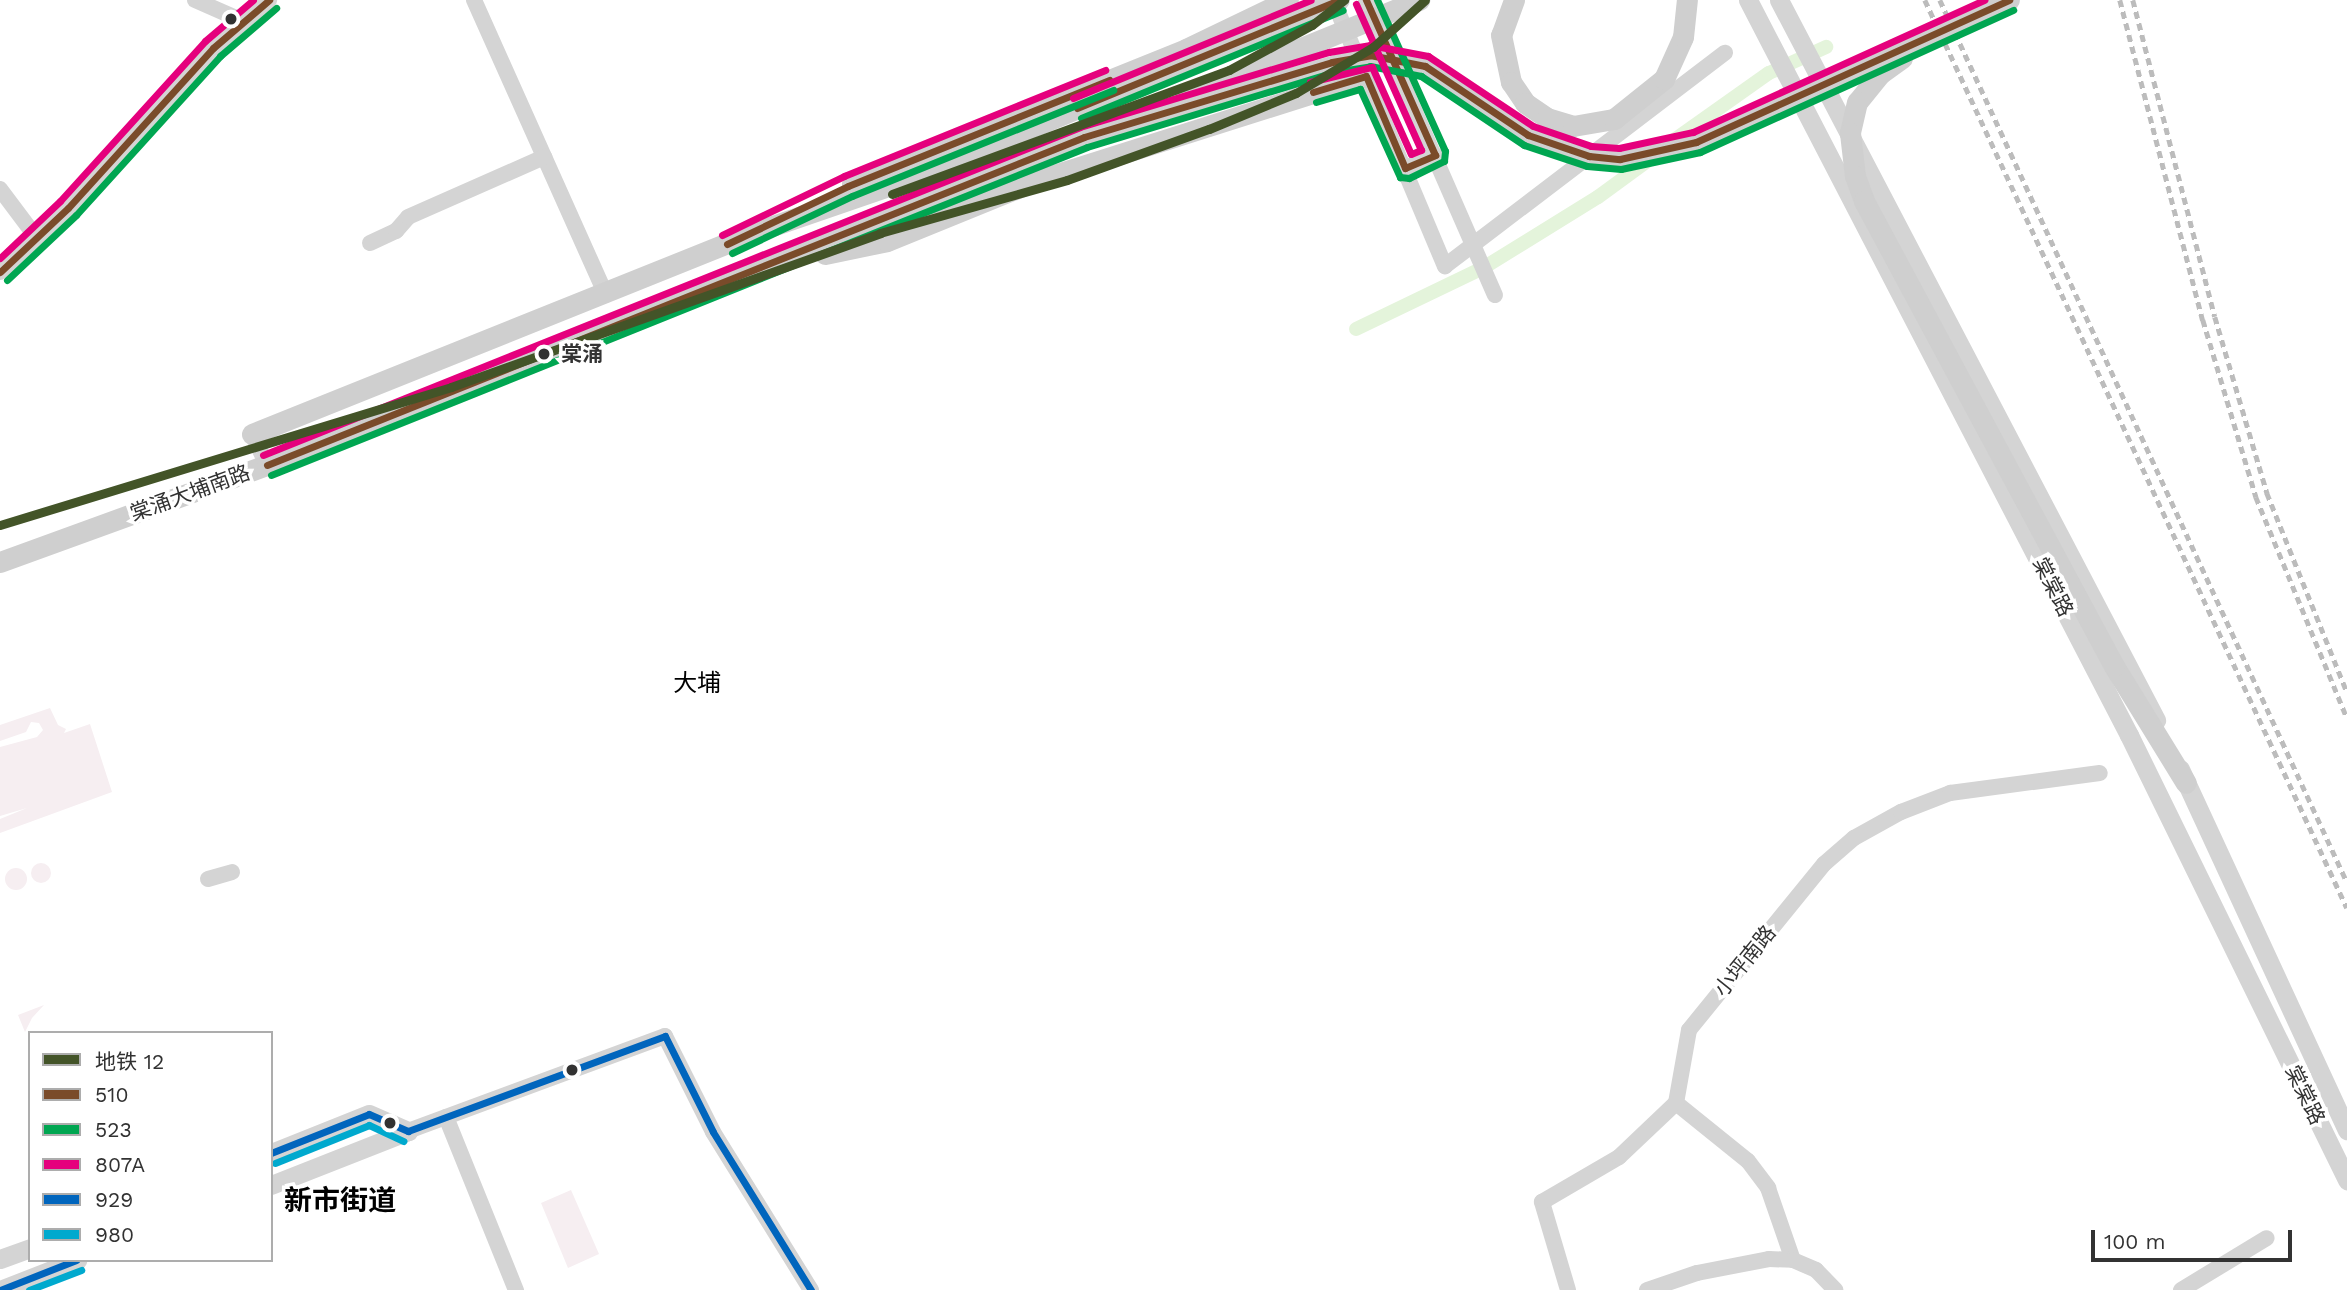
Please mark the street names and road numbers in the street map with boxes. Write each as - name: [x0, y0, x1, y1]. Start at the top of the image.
- street label: 棠涌大埔南路: [126, 460, 254, 526]
- street label: 棠棠路: [2027, 553, 2079, 621]
- street label: 小坪南路: [1709, 920, 1781, 1002]
- street label: 棠棠路: [2280, 1061, 2330, 1129]

